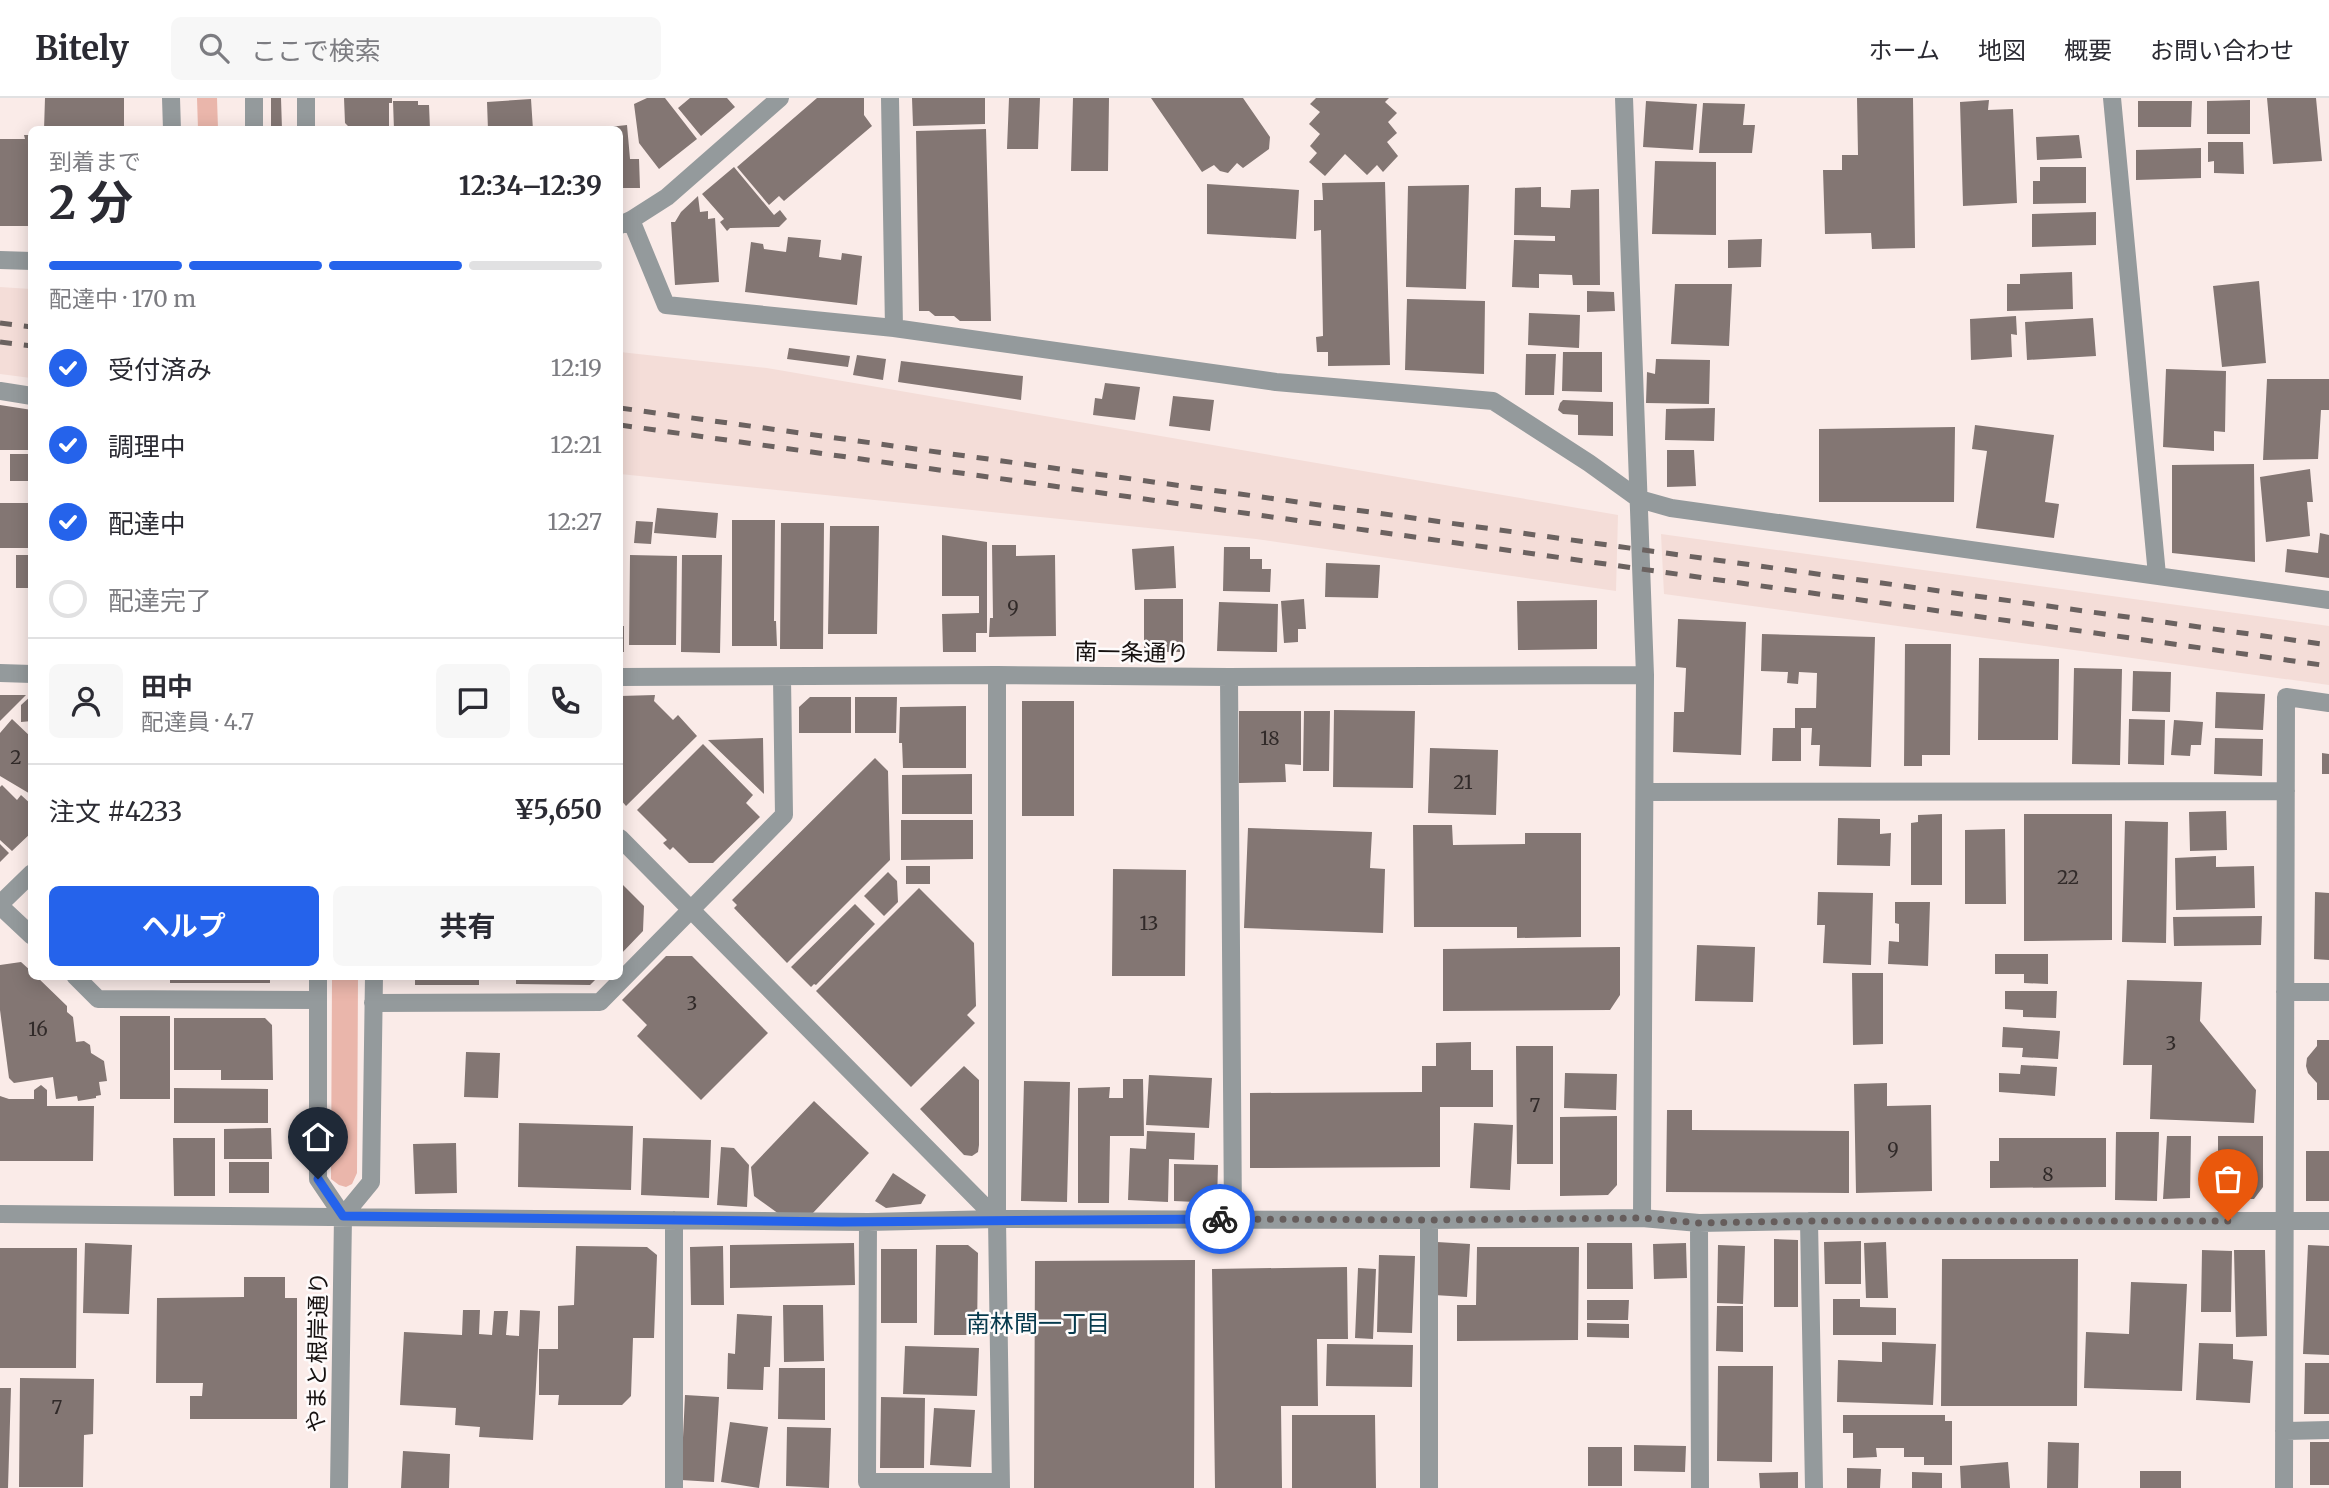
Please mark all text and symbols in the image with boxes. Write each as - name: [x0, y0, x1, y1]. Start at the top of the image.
- search box: [171, 17, 661, 80]
- text: Bitely: [35, 28, 129, 69]
- icon: search: [195, 29, 233, 67]
- text: ここで検索: [251, 34, 381, 67]
- text: ホーム: [1869, 35, 1940, 66]
- text: 地図: [1978, 35, 2026, 66]
- text: 概要: [2064, 35, 2112, 66]
- text: お問い合わせ: [2150, 35, 2294, 66]
- text: 到着まで: [49, 147, 141, 176]
- text: 12:34–12:39: [459, 169, 602, 202]
- text: 2 分: [49, 174, 133, 232]
- text: 配達中 · 170 m: [49, 284, 196, 313]
- icon: check: [49, 349, 87, 387]
- text: 受付済み: [108, 353, 212, 386]
- text: 12:19: [551, 353, 602, 382]
- icon: check: [49, 426, 87, 464]
- text: 調理中: [108, 430, 186, 463]
- text: 12:21: [550, 430, 602, 459]
- icon: check: [49, 503, 87, 541]
- text: 配達中: [108, 507, 186, 540]
- text: 12:27: [547, 507, 602, 536]
- text: 配達完了: [108, 584, 212, 617]
- house number: 9: [1007, 595, 1019, 619]
- street label: 南一条通り: [1074, 636, 1190, 668]
- button: person: [49, 664, 123, 738]
- button: chat: [436, 664, 510, 738]
- button: phone: [528, 664, 602, 738]
- text: 田中: [141, 670, 193, 703]
- text: 配達員 · 4.7: [141, 707, 254, 736]
- house number: 18: [1260, 726, 1280, 750]
- house number: 2: [10, 745, 22, 769]
- house number: 21: [1453, 770, 1473, 794]
- text: ¥5,650: [514, 793, 602, 826]
- text: 注文 #4233: [49, 795, 182, 828]
- house number: 22: [2057, 865, 2079, 889]
- button: ヘルプ: [49, 886, 319, 966]
- button: 共有: [333, 886, 602, 966]
- house number: 13: [1140, 911, 1158, 935]
- house number: 3: [687, 991, 697, 1015]
- house number: 16: [28, 1017, 48, 1041]
- house number: 3: [2166, 1031, 2176, 1055]
- house number: 7: [1530, 1093, 1541, 1117]
- pin: [288, 1107, 348, 1179]
- icon: home: [299, 1118, 337, 1156]
- house number: 9: [1887, 1137, 1899, 1161]
- pin: [2198, 1149, 2258, 1221]
- icon: bag: [2209, 1160, 2247, 1198]
- house number: 8: [2042, 1162, 2054, 1186]
- courier: [1185, 1184, 1255, 1254]
- icon: bike: [1201, 1200, 1239, 1238]
- street label: やまと根岸通り: [301, 1271, 333, 1433]
- district label: 南林間一丁目: [966, 1308, 1110, 1339]
- house number: 7: [52, 1395, 63, 1419]

